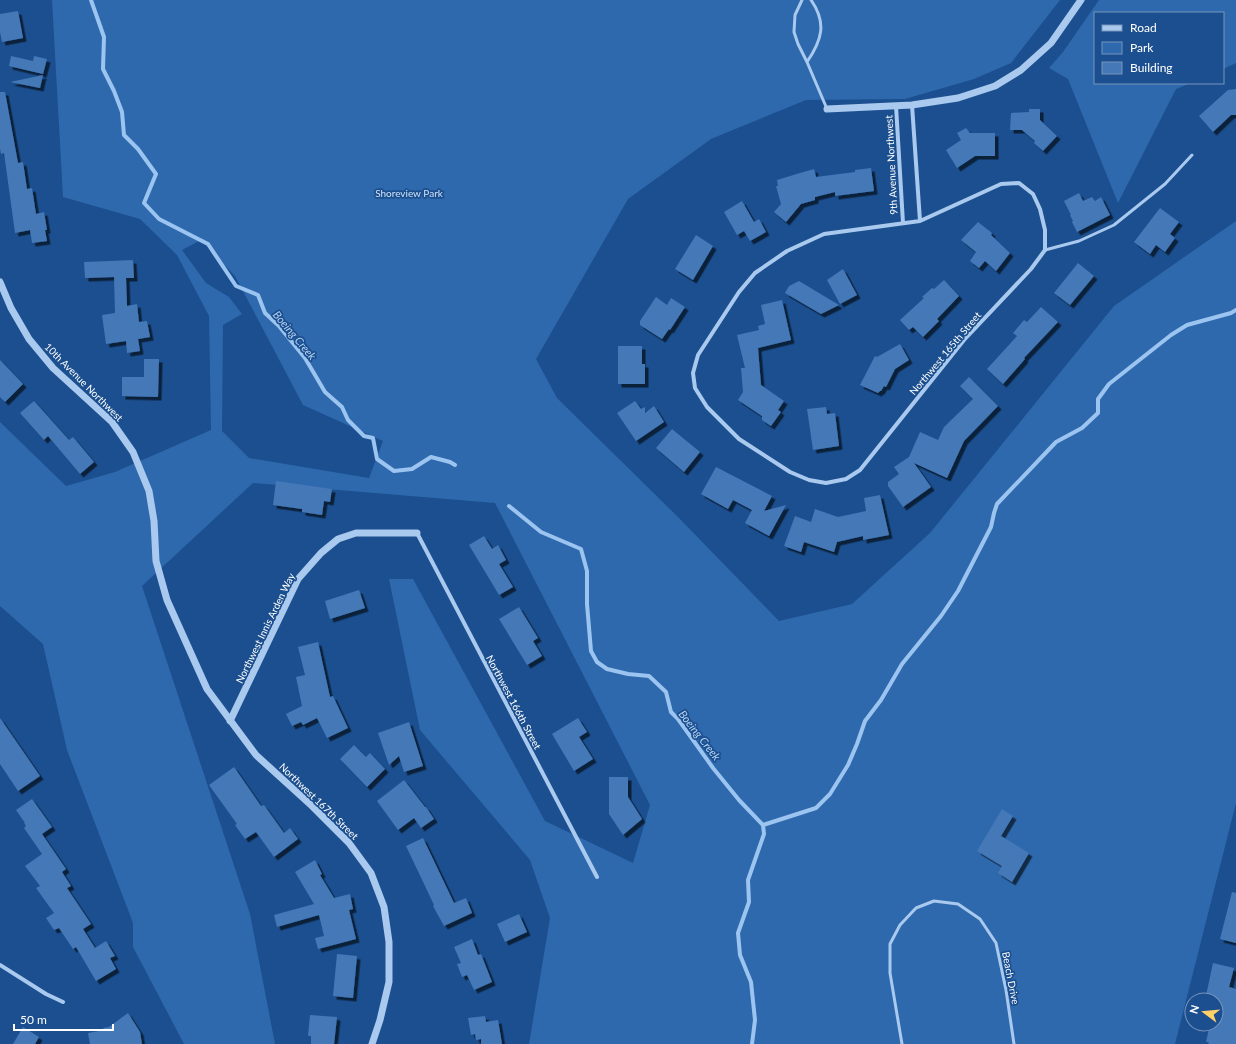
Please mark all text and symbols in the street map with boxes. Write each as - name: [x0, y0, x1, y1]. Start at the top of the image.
- legend: [1094, 12, 1224, 84]
- text: Road: [1130, 20, 1157, 35]
- text: Park: [1130, 40, 1154, 55]
- text: Building: [1130, 60, 1173, 75]
- street label: 9th Avenue Northwest: [882, 114, 900, 215]
- park label: Shoreview Park: [375, 187, 444, 199]
- water label: Boeing Creek: [271, 308, 320, 363]
- street label: Northwest 165th Street: [907, 309, 984, 397]
- street label: 10th Avenue Northwest: [42, 340, 126, 424]
- street label: Northwest Innis Arden Way: [233, 570, 297, 685]
- street label: Northwest 166th Street: [484, 653, 544, 752]
- water label: Boeing Creek: [676, 707, 724, 763]
- street label: Northwest 167th Street: [277, 760, 361, 842]
- street label: Beach Drive: [1000, 951, 1022, 1005]
- north arrow: [1184, 992, 1224, 1032]
- text: N: [1186, 1003, 1201, 1015]
- scale bar: [14, 1006, 113, 1032]
- text: 50 m: [20, 1012, 47, 1027]

